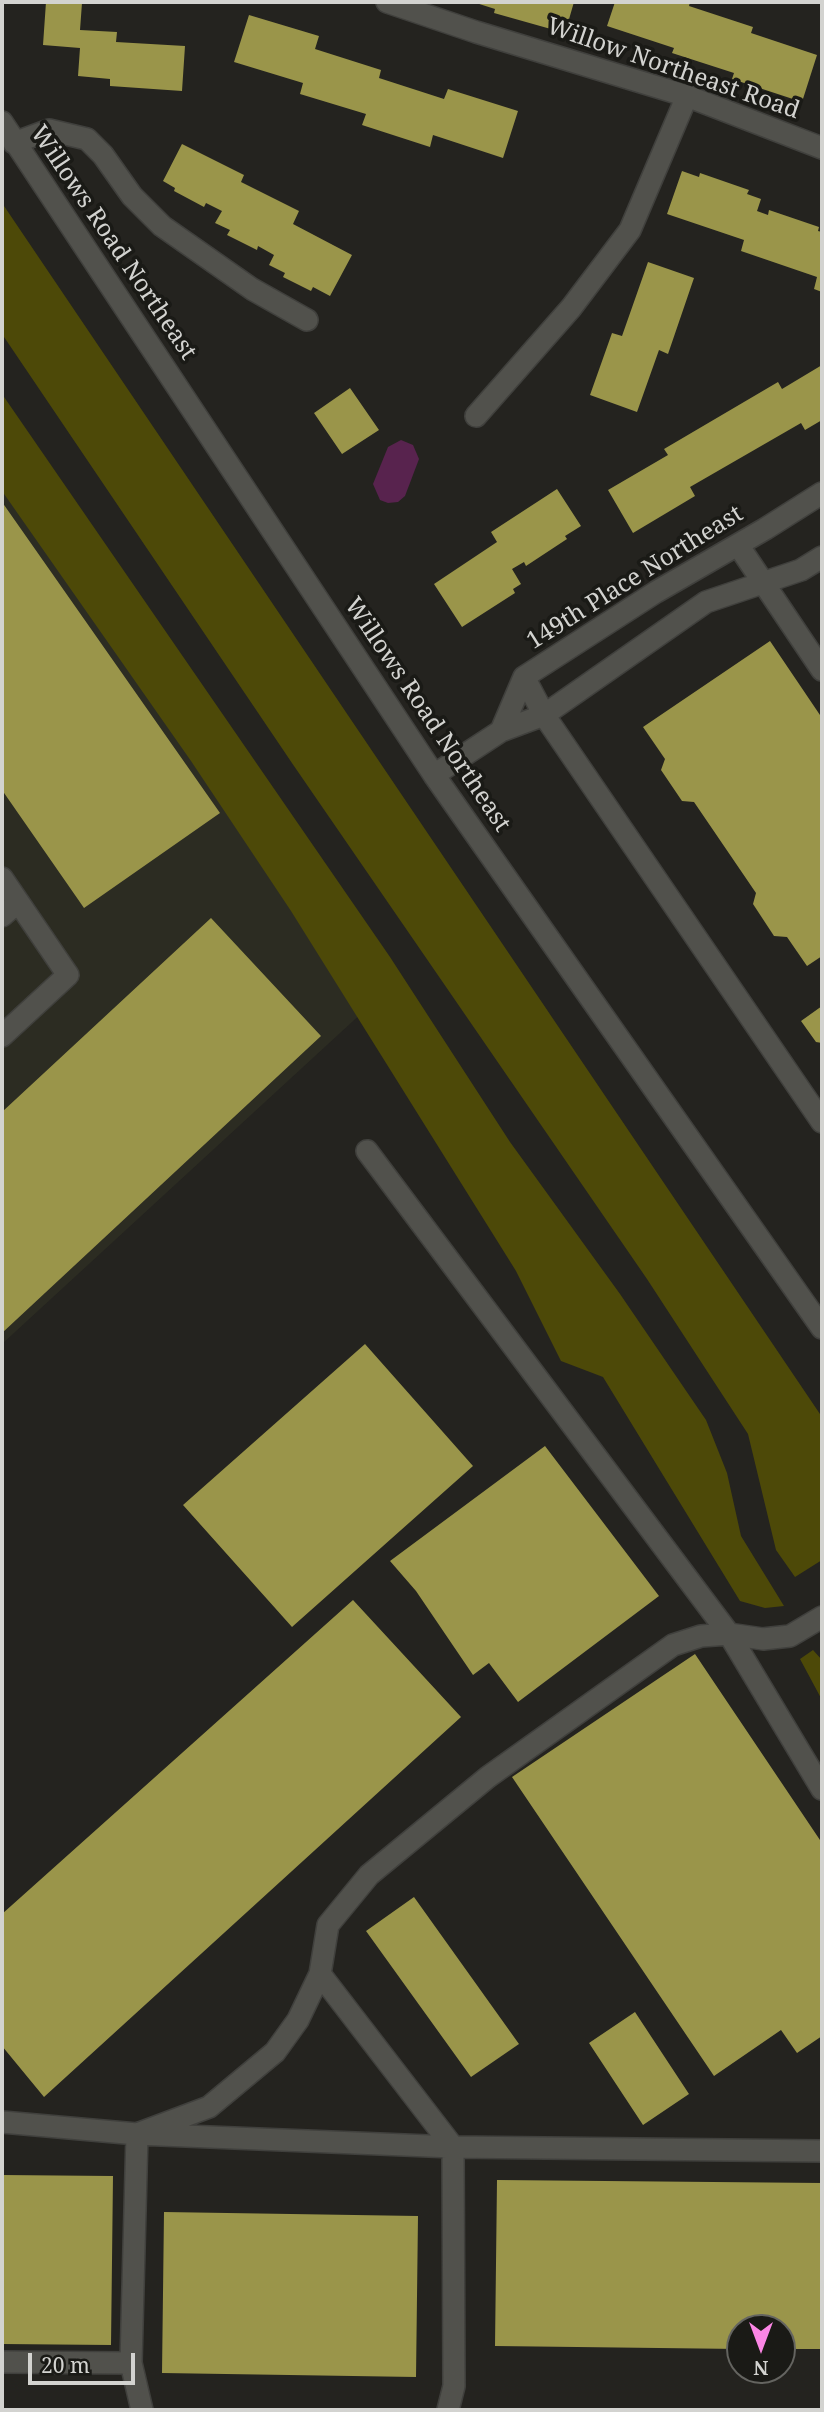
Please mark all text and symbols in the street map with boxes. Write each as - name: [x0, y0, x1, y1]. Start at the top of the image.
- street label: Willow Northeast Road: [543, 12, 803, 126]
- street label: Willows Road Northeast: [24, 120, 202, 366]
- street label: 149th Place Northeast: [522, 500, 748, 656]
- street label: Willows Road Northeast: [338, 592, 516, 838]
- north arrow: [726, 2314, 796, 2384]
- scale bar: [32, 2338, 138, 2382]
- text: 20 m: [41, 2351, 90, 2379]
- text: N: [754, 2355, 769, 2381]

